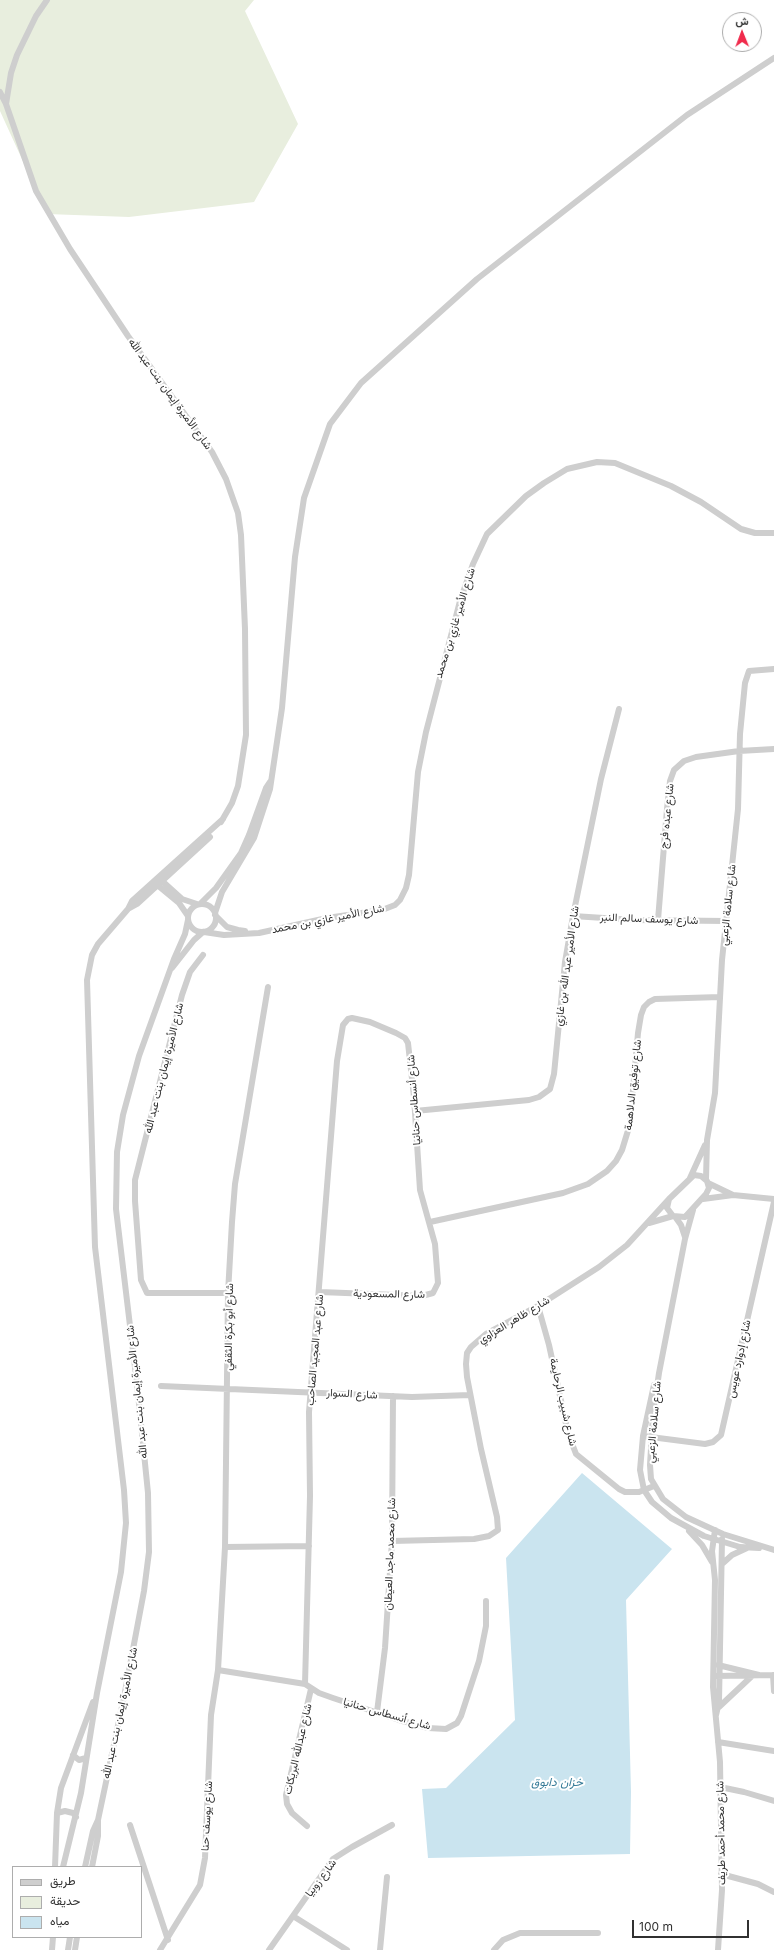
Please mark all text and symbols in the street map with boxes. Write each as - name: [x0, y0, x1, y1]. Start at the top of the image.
- north arrow: [722, 12, 762, 52]
- text: ش: [735, 14, 749, 28]
- street label: شارع الأميرة إيمان بنت عبد الله: [125, 336, 215, 452]
- street label: شارع الأمير غازي بن محمد: [432, 566, 478, 680]
- street label: شارع عبده فرج: [657, 783, 677, 849]
- street label: شارع سلامة الزعبي: [717, 864, 739, 946]
- street label: شارع الأمير غازي بن محمد: [270, 902, 386, 936]
- street label: شارع الأمير عبد الله بن غازي: [552, 905, 582, 1027]
- street label: شارع يوسف سالم النبر: [600, 911, 698, 927]
- street label: شارع الأميرة إيمان بنت عبد الله: [141, 1001, 187, 1135]
- street label: شارع توفيق الدلاهمة: [622, 1039, 644, 1131]
- street label: شارع أنسطاس حنانيا: [404, 1054, 424, 1146]
- street label: شارع أبو بكرة الثقفي: [222, 1283, 236, 1371]
- street label: شارع المسعودية: [353, 1287, 425, 1301]
- street label: شارع ظاهر العزاوي: [476, 1293, 552, 1347]
- street label: شارع عبد المجيد الصاحب: [304, 1294, 326, 1406]
- street label: شارع إدوارد عويس: [724, 1319, 754, 1399]
- street label: شارع الأميرة إيمان بنت عبد الله: [123, 1325, 151, 1459]
- street label: شارع شبيب الرحايمة: [546, 1357, 580, 1447]
- street label: شارع سلامة الزعبي: [644, 1381, 664, 1463]
- street label: شارع السوار: [326, 1386, 378, 1402]
- street label: شارع محمد ماجد العيطان: [381, 1497, 399, 1611]
- street label: شارع الأميرة إيمان بنت عبد الله: [100, 1646, 140, 1780]
- street label: شارع أنسطاس حنانيا: [342, 1695, 432, 1733]
- street label: شارع عبدالله البريكات: [281, 1702, 315, 1796]
- water label: خزان دابوق: [531, 1775, 583, 1789]
- street label: شارع يوسف حنا: [199, 1781, 215, 1851]
- street label: شارع محمد أحمد طريف: [713, 1781, 729, 1885]
- street label: شارع زوبيا: [303, 1857, 339, 1899]
- legend: [12, 1866, 142, 1938]
- text: طريق: [50, 1873, 75, 1888]
- text: حديقة: [50, 1893, 80, 1908]
- scale bar: [634, 1912, 751, 1938]
- text: مياه: [50, 1913, 69, 1928]
- text: 100 m: [639, 1919, 673, 1934]

